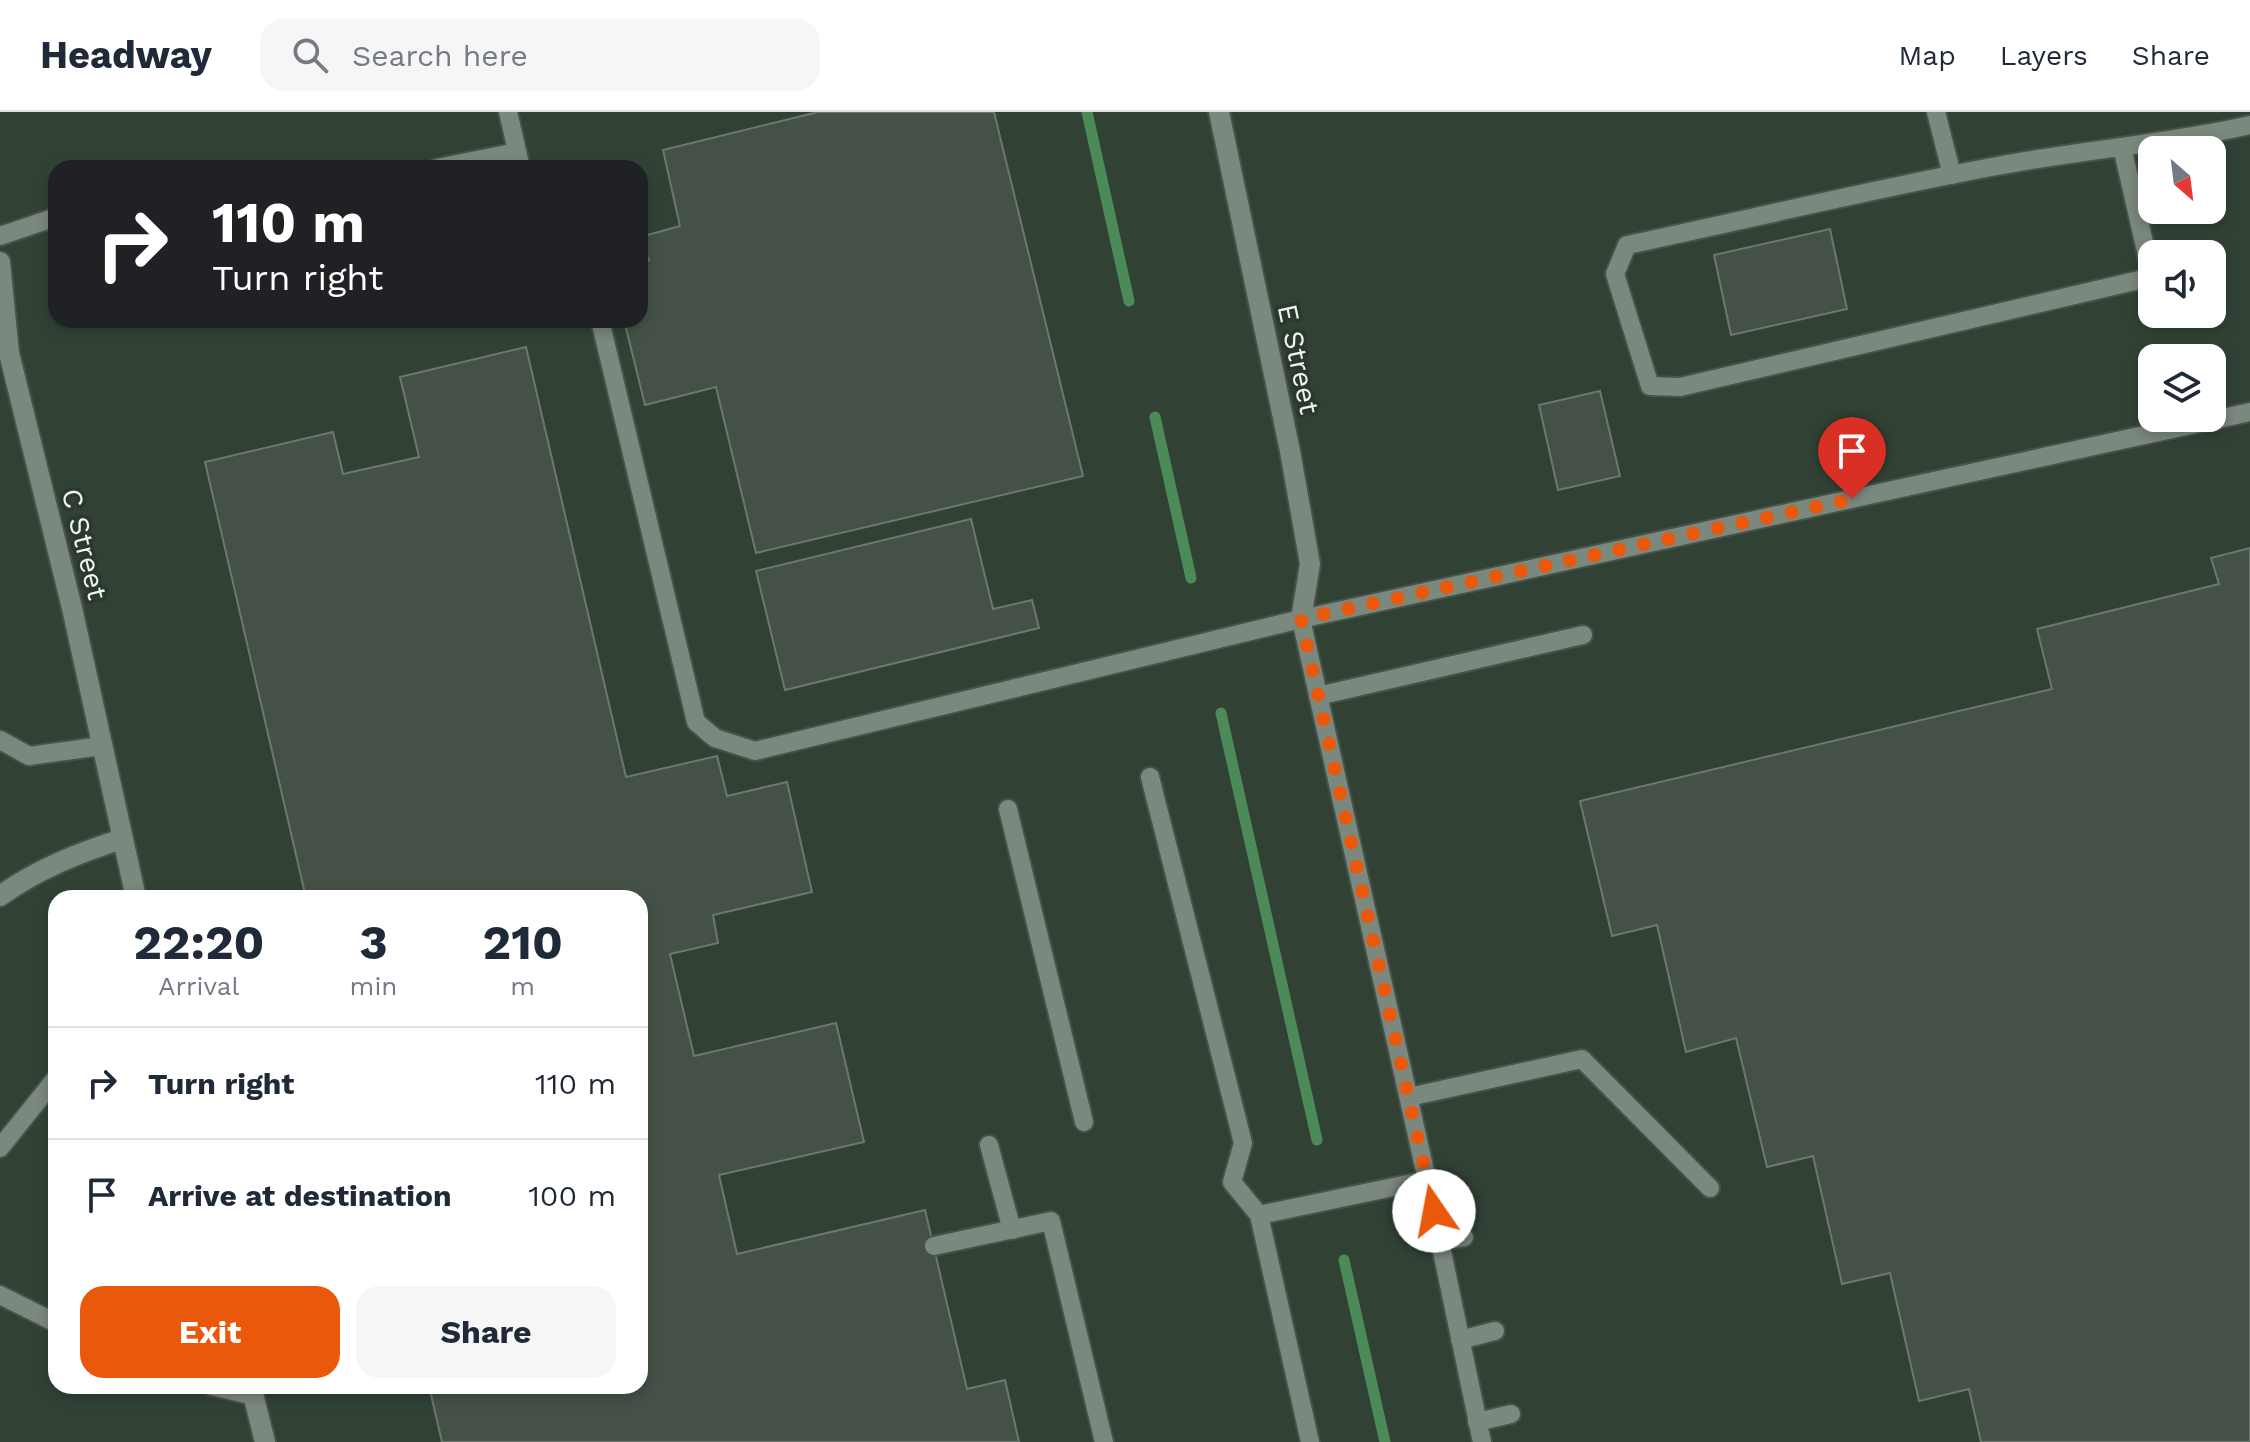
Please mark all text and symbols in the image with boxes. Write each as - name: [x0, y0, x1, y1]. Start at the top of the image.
- search box: [260, 19, 820, 91]
- text: Headway: [40, 33, 212, 77]
- icon: search: [288, 33, 332, 77]
- text: Search here: [352, 38, 528, 73]
- text: Map: [1899, 39, 1956, 72]
- text: Layers: [2000, 39, 2088, 72]
- text: Share: [2132, 39, 2210, 72]
- north arrow: [2138, 136, 2226, 224]
- map controls: [2138, 136, 2226, 432]
- text: 110 m: [212, 190, 365, 256]
- icon: right: [80, 192, 184, 296]
- button: sound: [2138, 240, 2226, 328]
- text: Turn right: [212, 257, 383, 299]
- street label: E Street: [1271, 301, 1326, 417]
- button: layers: [2138, 344, 2226, 432]
- pin: [1818, 417, 1886, 499]
- icon: arrive: [1830, 429, 1874, 473]
- street label: C Street: [55, 485, 114, 603]
- text: 22:20: [133, 914, 264, 971]
- text: 3: [359, 914, 388, 971]
- text: 210: [483, 914, 563, 971]
- text: Arrival: [158, 971, 239, 1001]
- text: min: [350, 971, 397, 1001]
- text: m: [510, 971, 535, 1001]
- icon: right: [80, 1061, 124, 1105]
- text: Turn right: [148, 1066, 294, 1101]
- text: 110 m: [535, 1066, 616, 1101]
- position arrow: [1392, 1169, 1476, 1253]
- icon: arrive: [80, 1173, 124, 1217]
- text: Arrive at destination: [148, 1178, 452, 1213]
- text: 100 m: [528, 1178, 616, 1213]
- button: Exit: [80, 1286, 340, 1378]
- button: Share: [356, 1286, 616, 1378]

